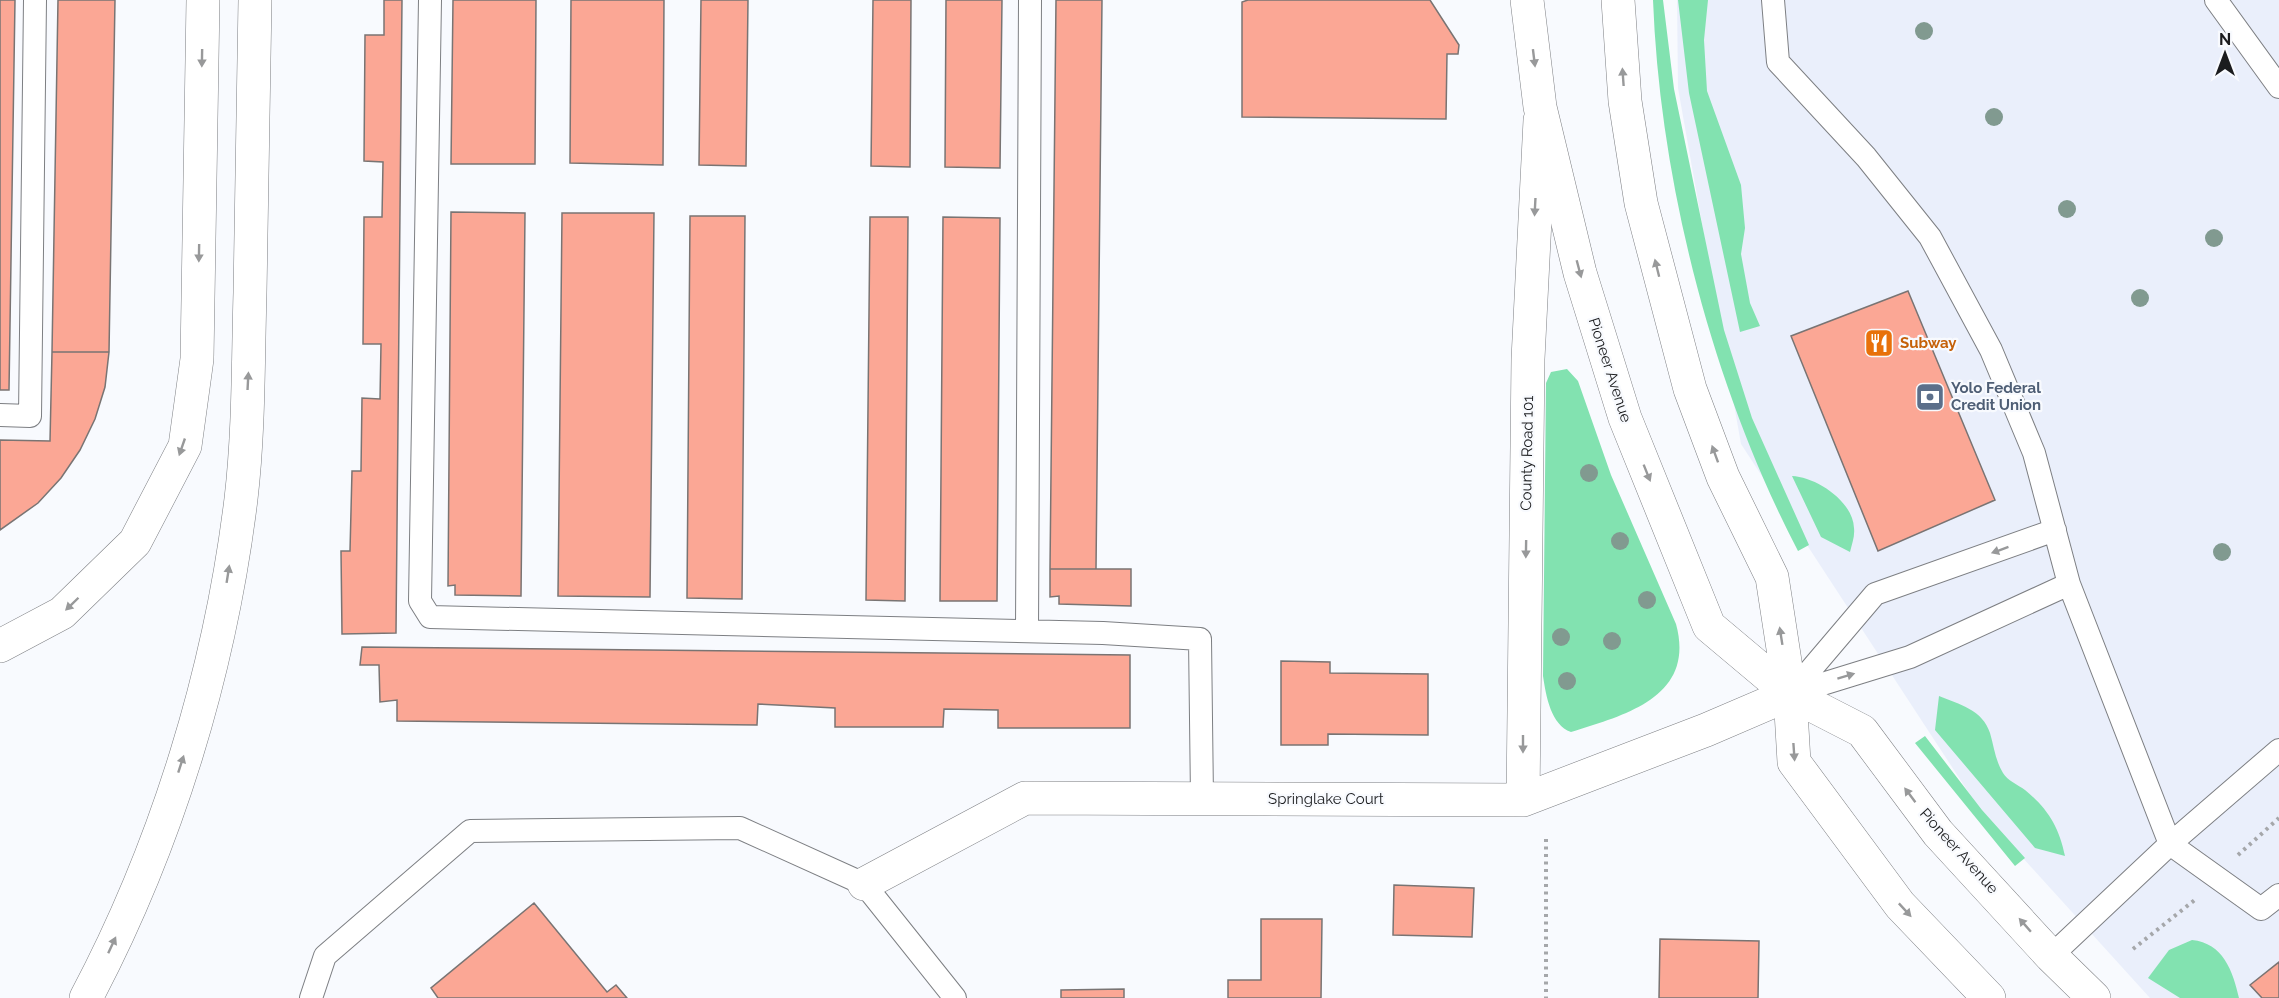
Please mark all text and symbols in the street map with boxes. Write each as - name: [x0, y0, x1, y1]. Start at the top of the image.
- north arrow: [2195, 24, 2255, 84]
- text: N: [2219, 30, 2231, 49]
- one-way arrow: [197, 49, 207, 68]
- one-way arrow: [1529, 49, 1539, 68]
- one-way arrow: [1618, 67, 1628, 86]
- one-way arrow: [1531, 198, 1540, 217]
- one-way arrow: [194, 244, 204, 263]
- one-way arrow: [1652, 259, 1662, 277]
- one-way arrow: [1574, 260, 1584, 278]
- street label: Pioneer Avenue: [1585, 315, 1635, 425]
- restaurant icon: Subway: [1863, 327, 1895, 359]
- place label: Subway: [1900, 334, 1957, 352]
- one-way arrow: [243, 371, 252, 390]
- place label: Yolo Federal Credit Union: [1951, 379, 2041, 414]
- bank icon: Yolo Federal Credit Union: [1914, 381, 1946, 413]
- street label: County Road 101: [1517, 395, 1537, 511]
- one-way arrow: [177, 438, 187, 456]
- one-way arrow: [1709, 445, 1719, 463]
- one-way arrow: [1642, 464, 1652, 482]
- one-way arrow: [1521, 539, 1530, 558]
- one-way arrow: [1991, 545, 2009, 555]
- one-way arrow: [224, 565, 233, 584]
- one-way arrow: [65, 596, 79, 610]
- one-way arrow: [1776, 626, 1785, 645]
- one-way arrow: [1837, 671, 1855, 680]
- one-way arrow: [1518, 734, 1528, 753]
- one-way arrow: [1789, 743, 1798, 762]
- one-way arrow: [177, 754, 187, 772]
- one-way arrow: [1904, 787, 1916, 802]
- street label: Springlake Court: [1268, 790, 1384, 808]
- street label: Pioneer Avenue: [1916, 805, 2002, 898]
- one-way arrow: [1898, 903, 1912, 918]
- one-way arrow: [2018, 918, 2032, 933]
- one-way arrow: [108, 937, 117, 954]

